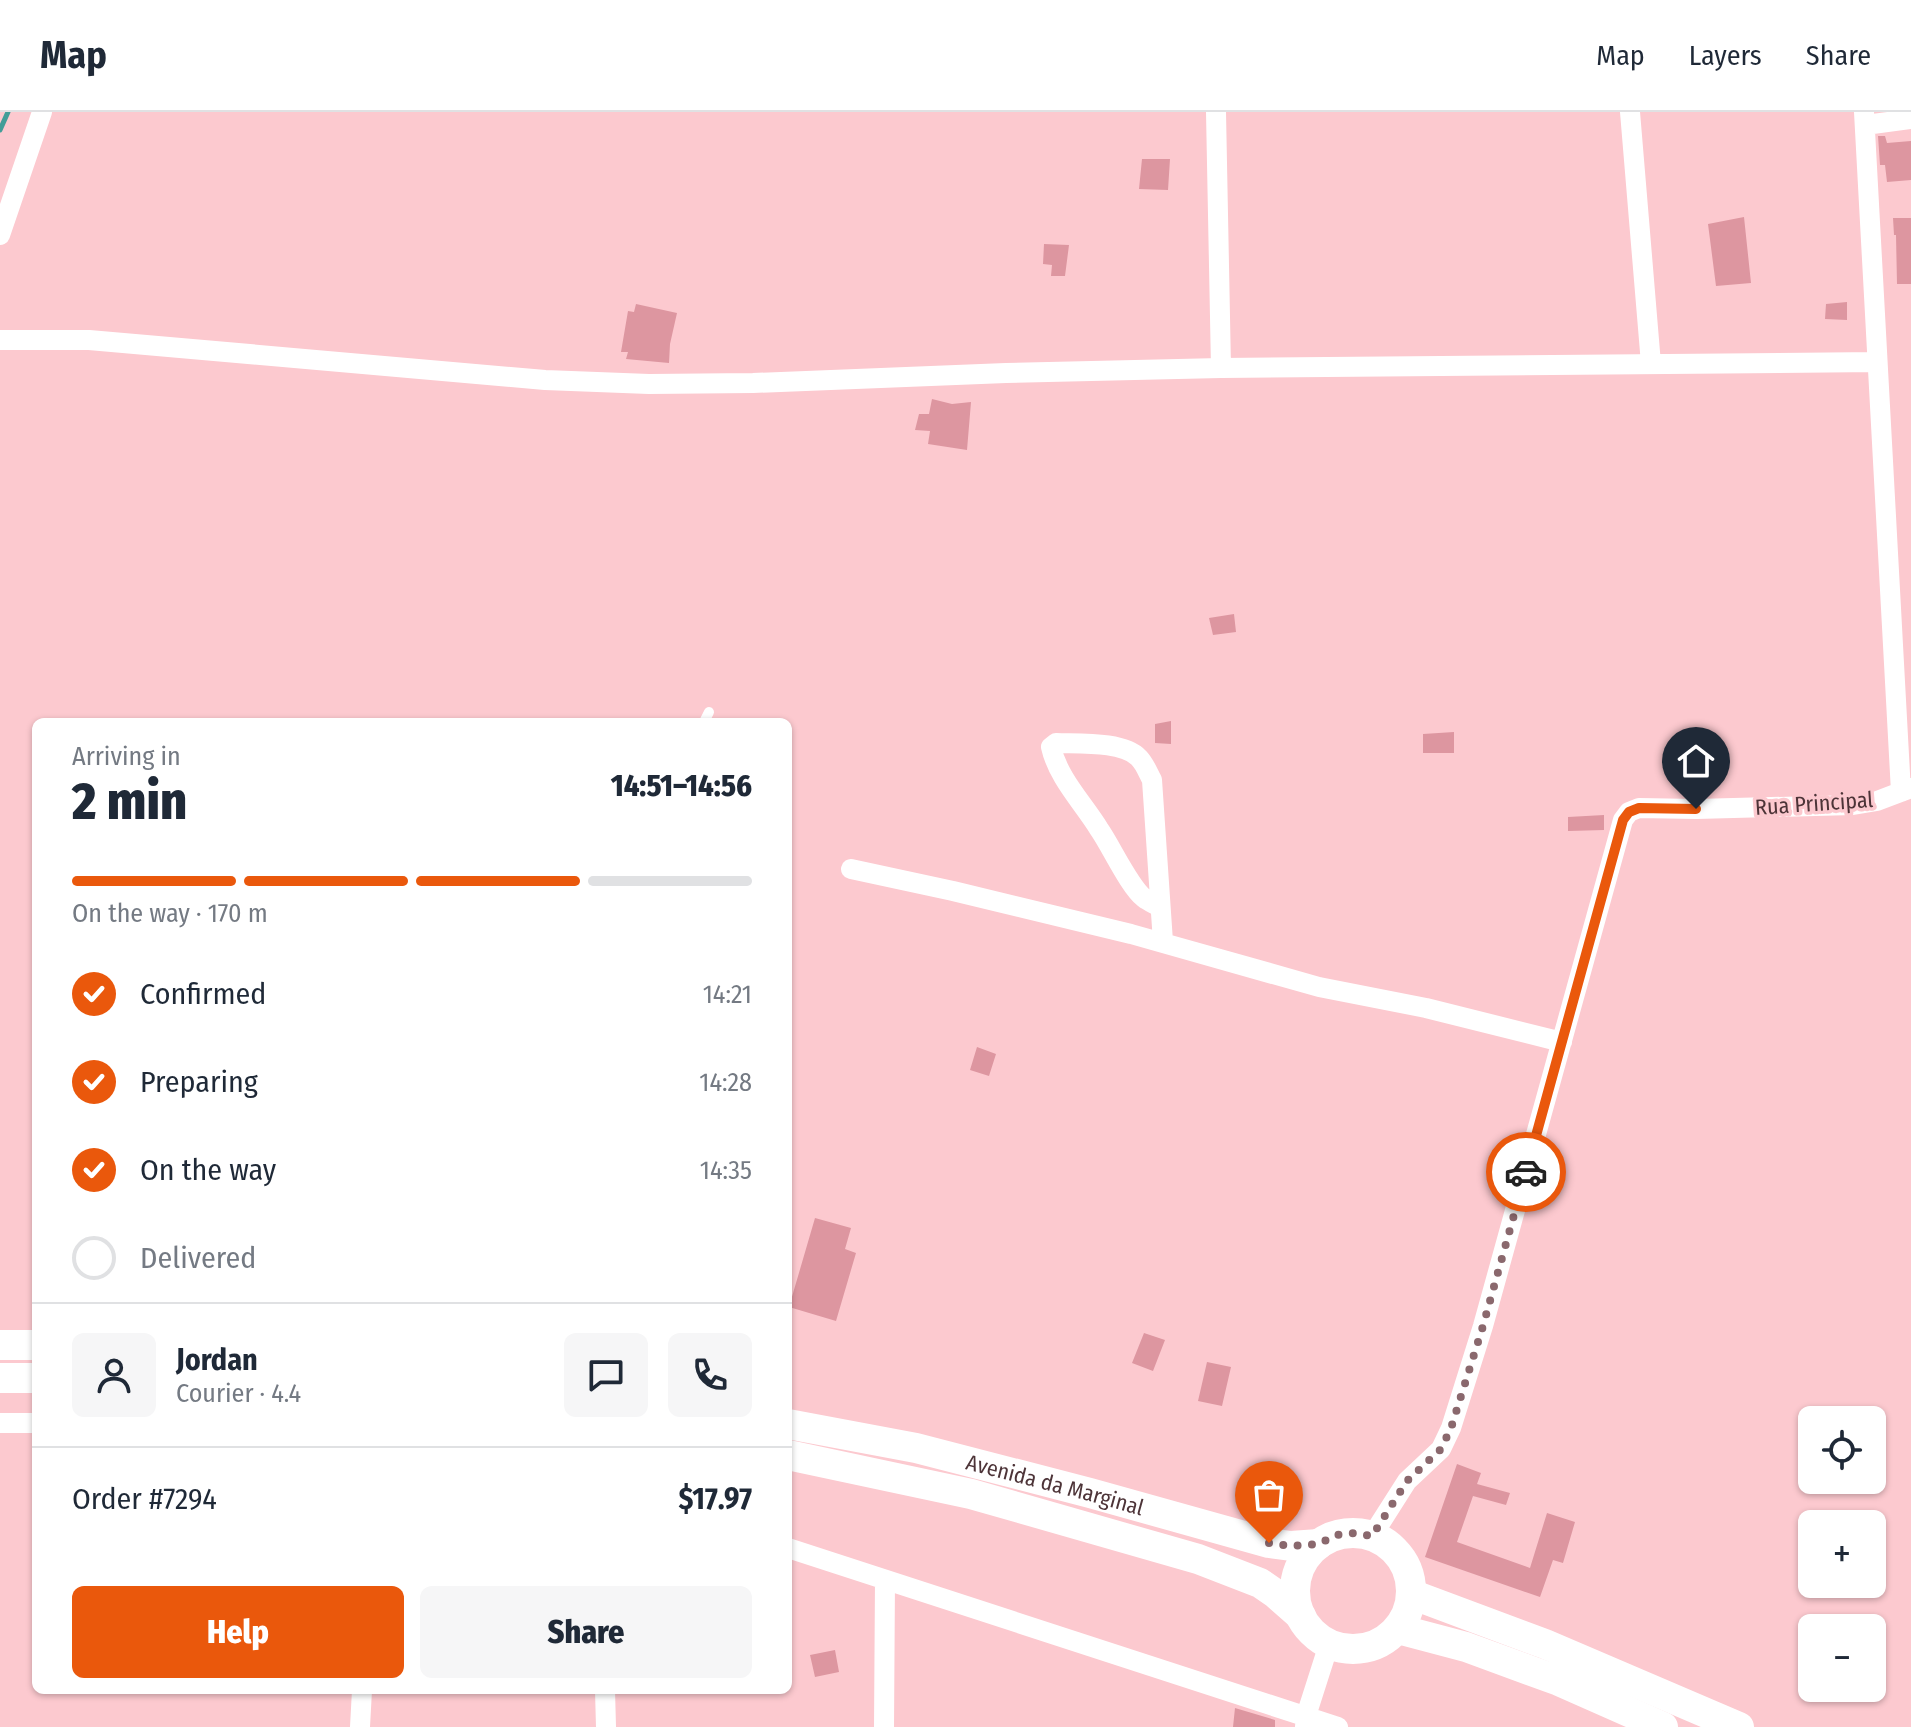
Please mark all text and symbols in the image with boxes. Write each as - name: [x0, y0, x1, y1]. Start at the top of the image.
- text: Map: [40, 32, 107, 78]
- text: Map: [1596, 39, 1645, 72]
- text: Layers: [1689, 39, 1762, 72]
- text: Share: [1806, 39, 1871, 72]
- pin: [1662, 727, 1730, 809]
- icon: home: [1674, 739, 1718, 783]
- text: Arriving in: [72, 741, 181, 772]
- text: 14:51–14:56: [611, 768, 752, 804]
- text: 2 min: [72, 770, 187, 833]
- street label: Rua Principal: [1754, 786, 1874, 821]
- text: On the way · 170 m: [72, 898, 268, 929]
- icon: check: [72, 972, 116, 1016]
- text: Confirmed: [140, 976, 266, 1012]
- text: 14:21: [703, 979, 752, 1010]
- icon: check: [72, 1060, 116, 1104]
- text: Preparing: [140, 1064, 258, 1100]
- text: 14:28: [699, 1067, 752, 1098]
- courier: [1486, 1132, 1566, 1212]
- icon: check: [72, 1148, 116, 1192]
- icon: car: [1504, 1150, 1548, 1194]
- text: On the way: [140, 1152, 276, 1188]
- text: 14:35: [700, 1155, 752, 1186]
- text: Delivered: [140, 1240, 256, 1276]
- button: person: [72, 1333, 156, 1417]
- button: chat: [564, 1333, 648, 1417]
- button: phone: [668, 1333, 752, 1417]
- text: Jordan: [176, 1342, 258, 1378]
- text: Courier · 4.4: [176, 1378, 301, 1409]
- map controls: [1798, 1406, 1886, 1702]
- button: locate: [1798, 1406, 1886, 1494]
- street label: Avenida da Marginal: [963, 1449, 1147, 1521]
- pin: [1235, 1461, 1303, 1543]
- icon: bag: [1247, 1473, 1291, 1517]
- text: Order #7294: [72, 1481, 217, 1517]
- text: $17.97: [678, 1481, 752, 1517]
- button: +: [1798, 1510, 1886, 1598]
- button: Help: [72, 1586, 404, 1678]
- button: Share: [420, 1586, 752, 1678]
- button: −: [1798, 1614, 1886, 1702]

